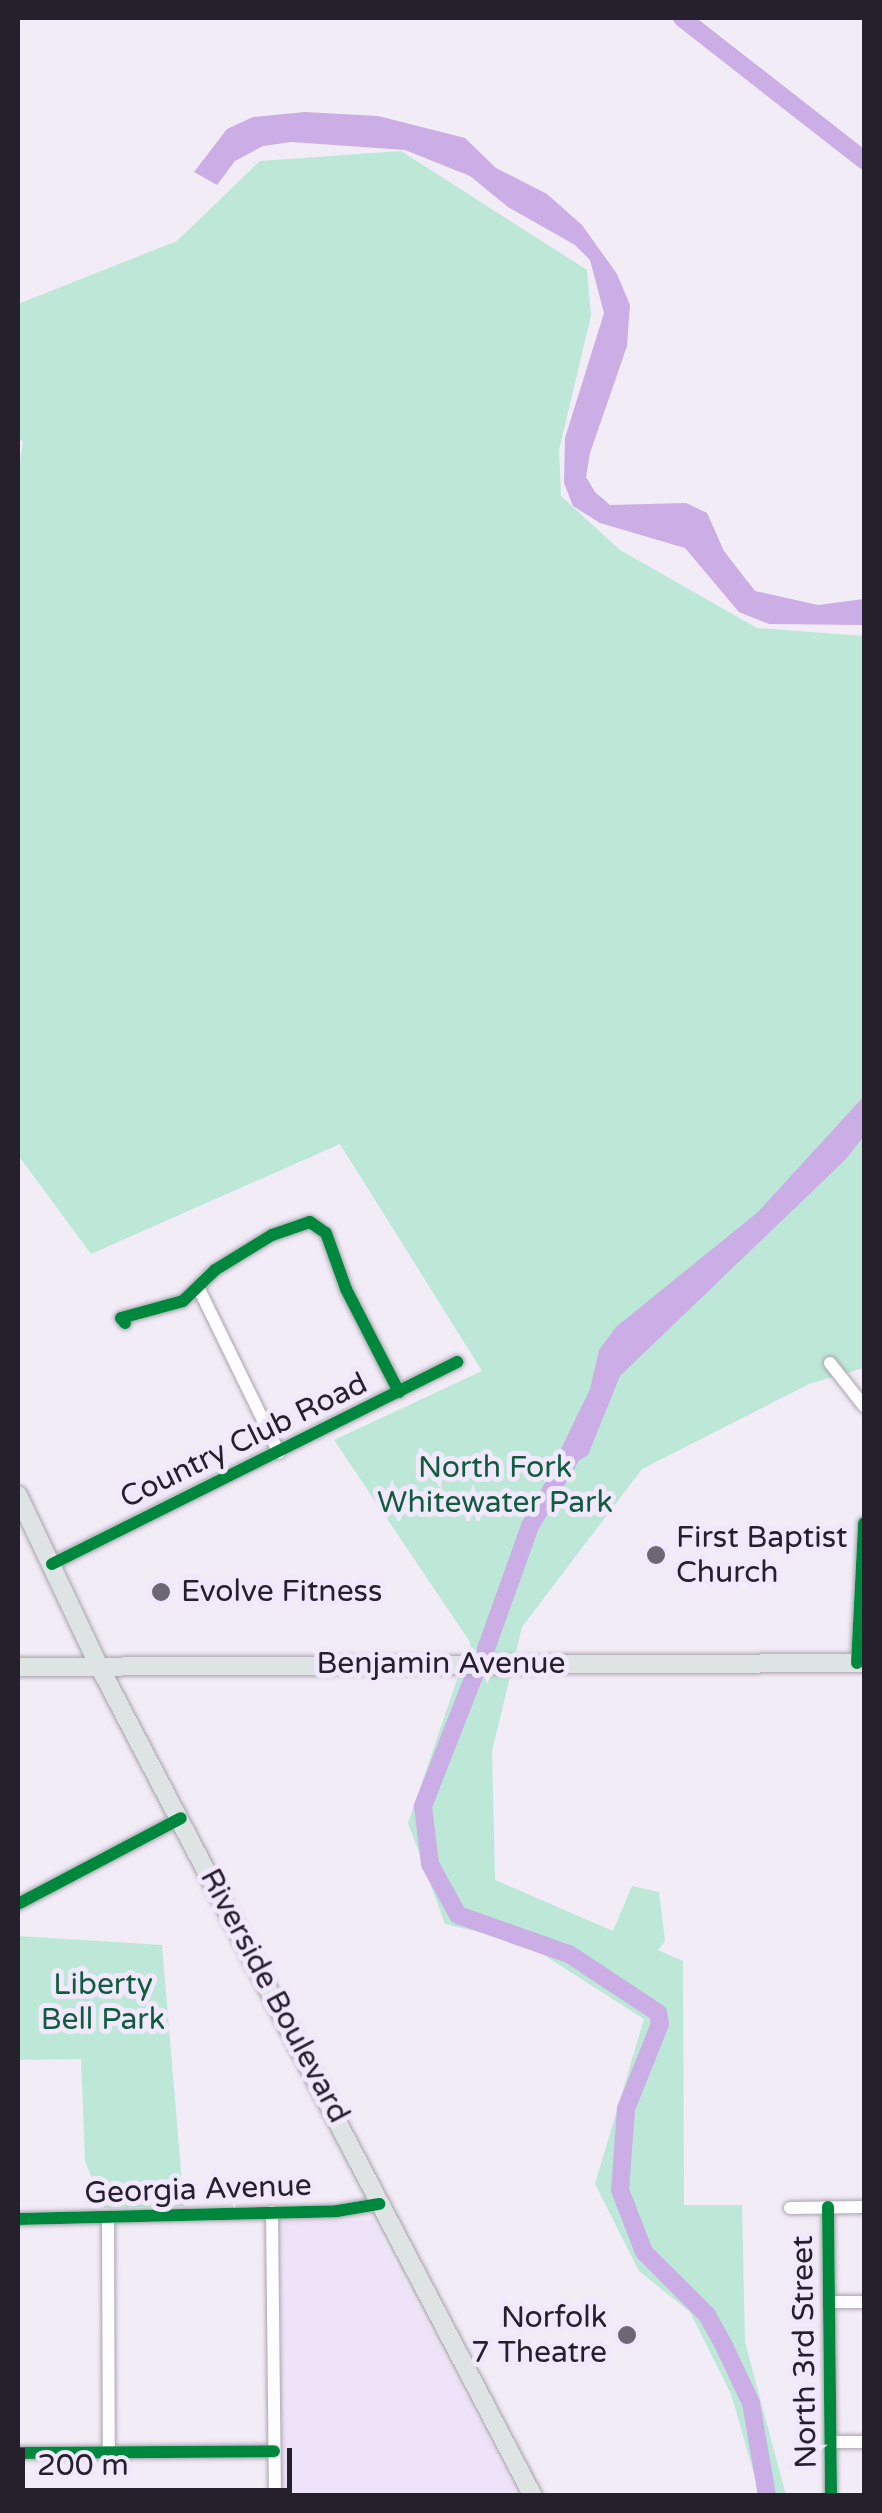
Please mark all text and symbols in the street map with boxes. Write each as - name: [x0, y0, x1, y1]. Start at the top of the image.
- street label: Country Club Road: [115, 1366, 373, 1516]
- park label: North Fork Whitewater Park: [377, 1450, 613, 1520]
- place label: First Baptist Church: [676, 1520, 848, 1590]
- marker: First Baptist Church: [645, 1544, 667, 1566]
- place label: Evolve Fitness: [181, 1574, 382, 1610]
- marker: Evolve Fitness: [150, 1581, 172, 1603]
- street label: Benjamin Avenue: [317, 1646, 565, 1682]
- street label: Riverside Boulevard: [192, 1863, 356, 2129]
- park label: Liberty Bell Park: [41, 1967, 165, 2038]
- street label: Georgia Avenue: [84, 2168, 312, 2212]
- street label: North 3rd Street: [785, 2235, 825, 2469]
- place label: Norfolk 7 Theatre: [471, 2300, 607, 2370]
- marker: Norfolk 7 Theatre: [616, 2324, 638, 2346]
- scale bar: [25, 2428, 298, 2490]
- text: 200 m: [37, 2447, 129, 2484]

